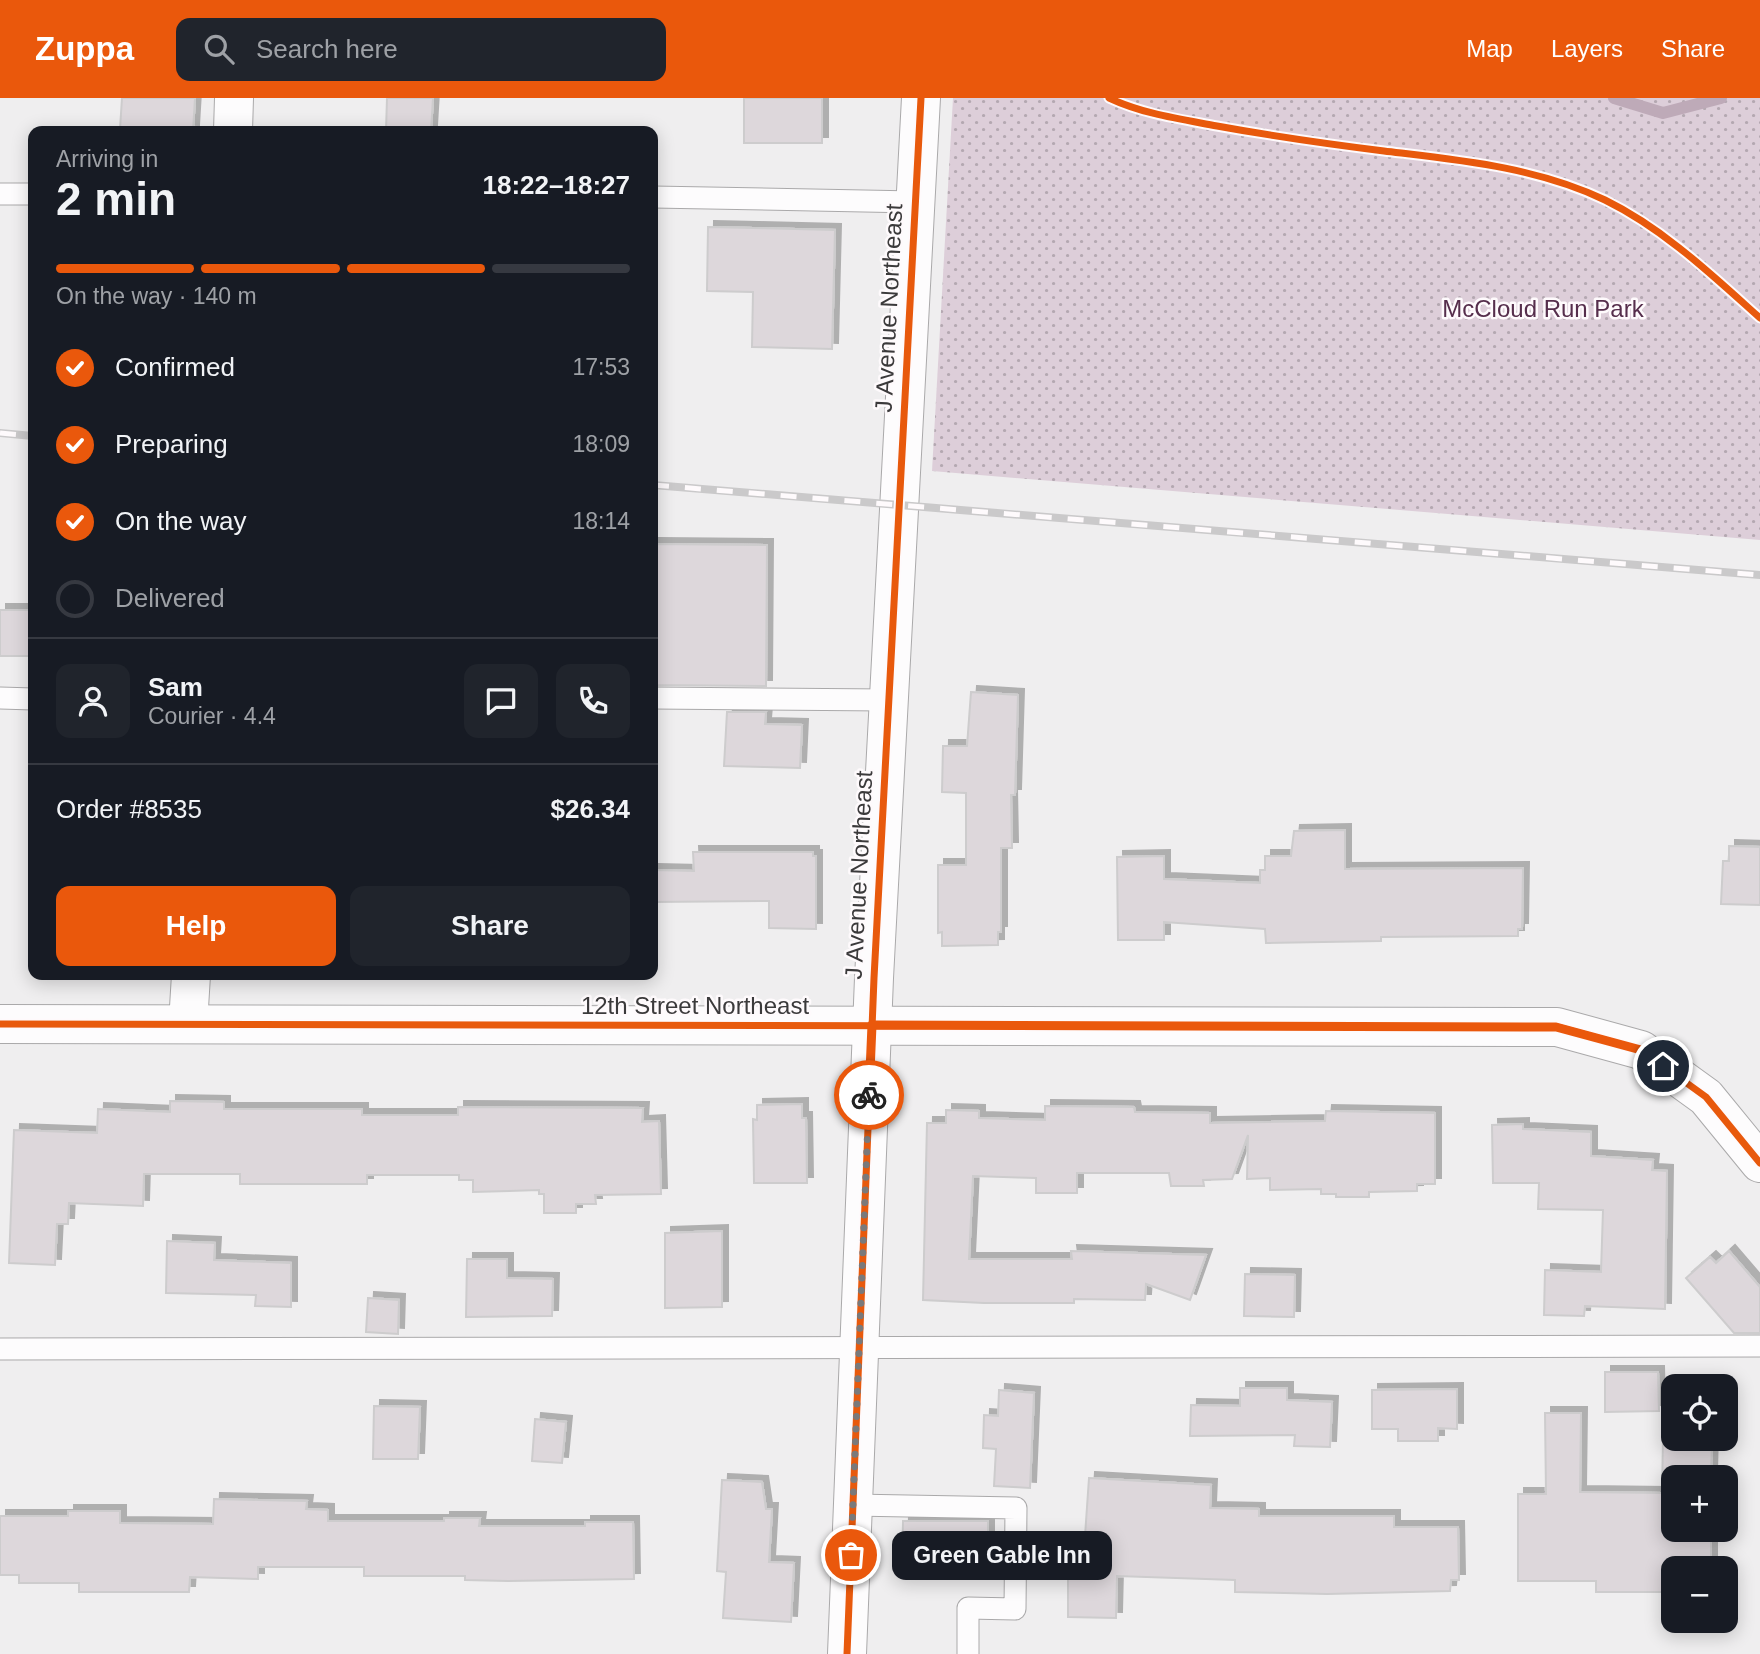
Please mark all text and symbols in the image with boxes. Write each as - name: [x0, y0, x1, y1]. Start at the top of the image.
- search box: [176, 18, 666, 81]
- text: Zuppa: [35, 30, 134, 67]
- icon: search: [200, 30, 238, 68]
- text: Search here: [256, 34, 398, 64]
- text: Map: [1466, 35, 1513, 62]
- text: Layers: [1551, 35, 1623, 62]
- text: Share: [1661, 35, 1725, 62]
- text: Arriving in: [56, 146, 158, 172]
- text: 18:22–18:27: [483, 170, 630, 200]
- text: 2 min: [56, 173, 176, 225]
- street label: J Avenue Northeast: [870, 203, 907, 413]
- text: On the way · 140 m: [56, 283, 257, 309]
- park label: McCloud Run Park: [1442, 295, 1645, 322]
- icon: check: [56, 349, 94, 387]
- text: Confirmed: [115, 352, 235, 382]
- text: 17:53: [572, 354, 630, 380]
- icon: check: [56, 426, 94, 464]
- text: Preparing: [115, 429, 228, 459]
- text: 18:09: [572, 431, 630, 457]
- icon: check: [56, 503, 94, 541]
- text: On the way: [115, 506, 247, 536]
- text: 18:14: [572, 508, 630, 534]
- text: Delivered: [115, 583, 225, 613]
- button: person: [56, 664, 130, 738]
- button: chat: [464, 664, 538, 738]
- button: phone: [556, 664, 630, 738]
- text: Sam: [148, 672, 203, 702]
- text: Courier · 4.4: [148, 703, 276, 729]
- street label: J Avenue Northeast: [840, 770, 877, 980]
- text: Order #8535: [56, 794, 202, 824]
- text: $26.34: [550, 794, 630, 824]
- button: Help: [56, 886, 336, 966]
- button: Share: [350, 886, 630, 966]
- street label: 12th Street Northeast: [581, 992, 809, 1019]
- pin: [1633, 1036, 1693, 1096]
- icon: home: [1644, 1047, 1682, 1085]
- courier: [834, 1060, 904, 1130]
- icon: bike: [850, 1076, 888, 1114]
- map controls: [1661, 1374, 1738, 1633]
- button: locate: [1661, 1374, 1738, 1451]
- button: +: [1661, 1465, 1738, 1542]
- pin: [821, 1525, 881, 1585]
- callout: Green Gable Inn: [893, 1530, 1114, 1580]
- icon: bag: [832, 1536, 870, 1574]
- text: Green Gable Inn: [913, 1542, 1091, 1568]
- button: −: [1661, 1556, 1738, 1633]

